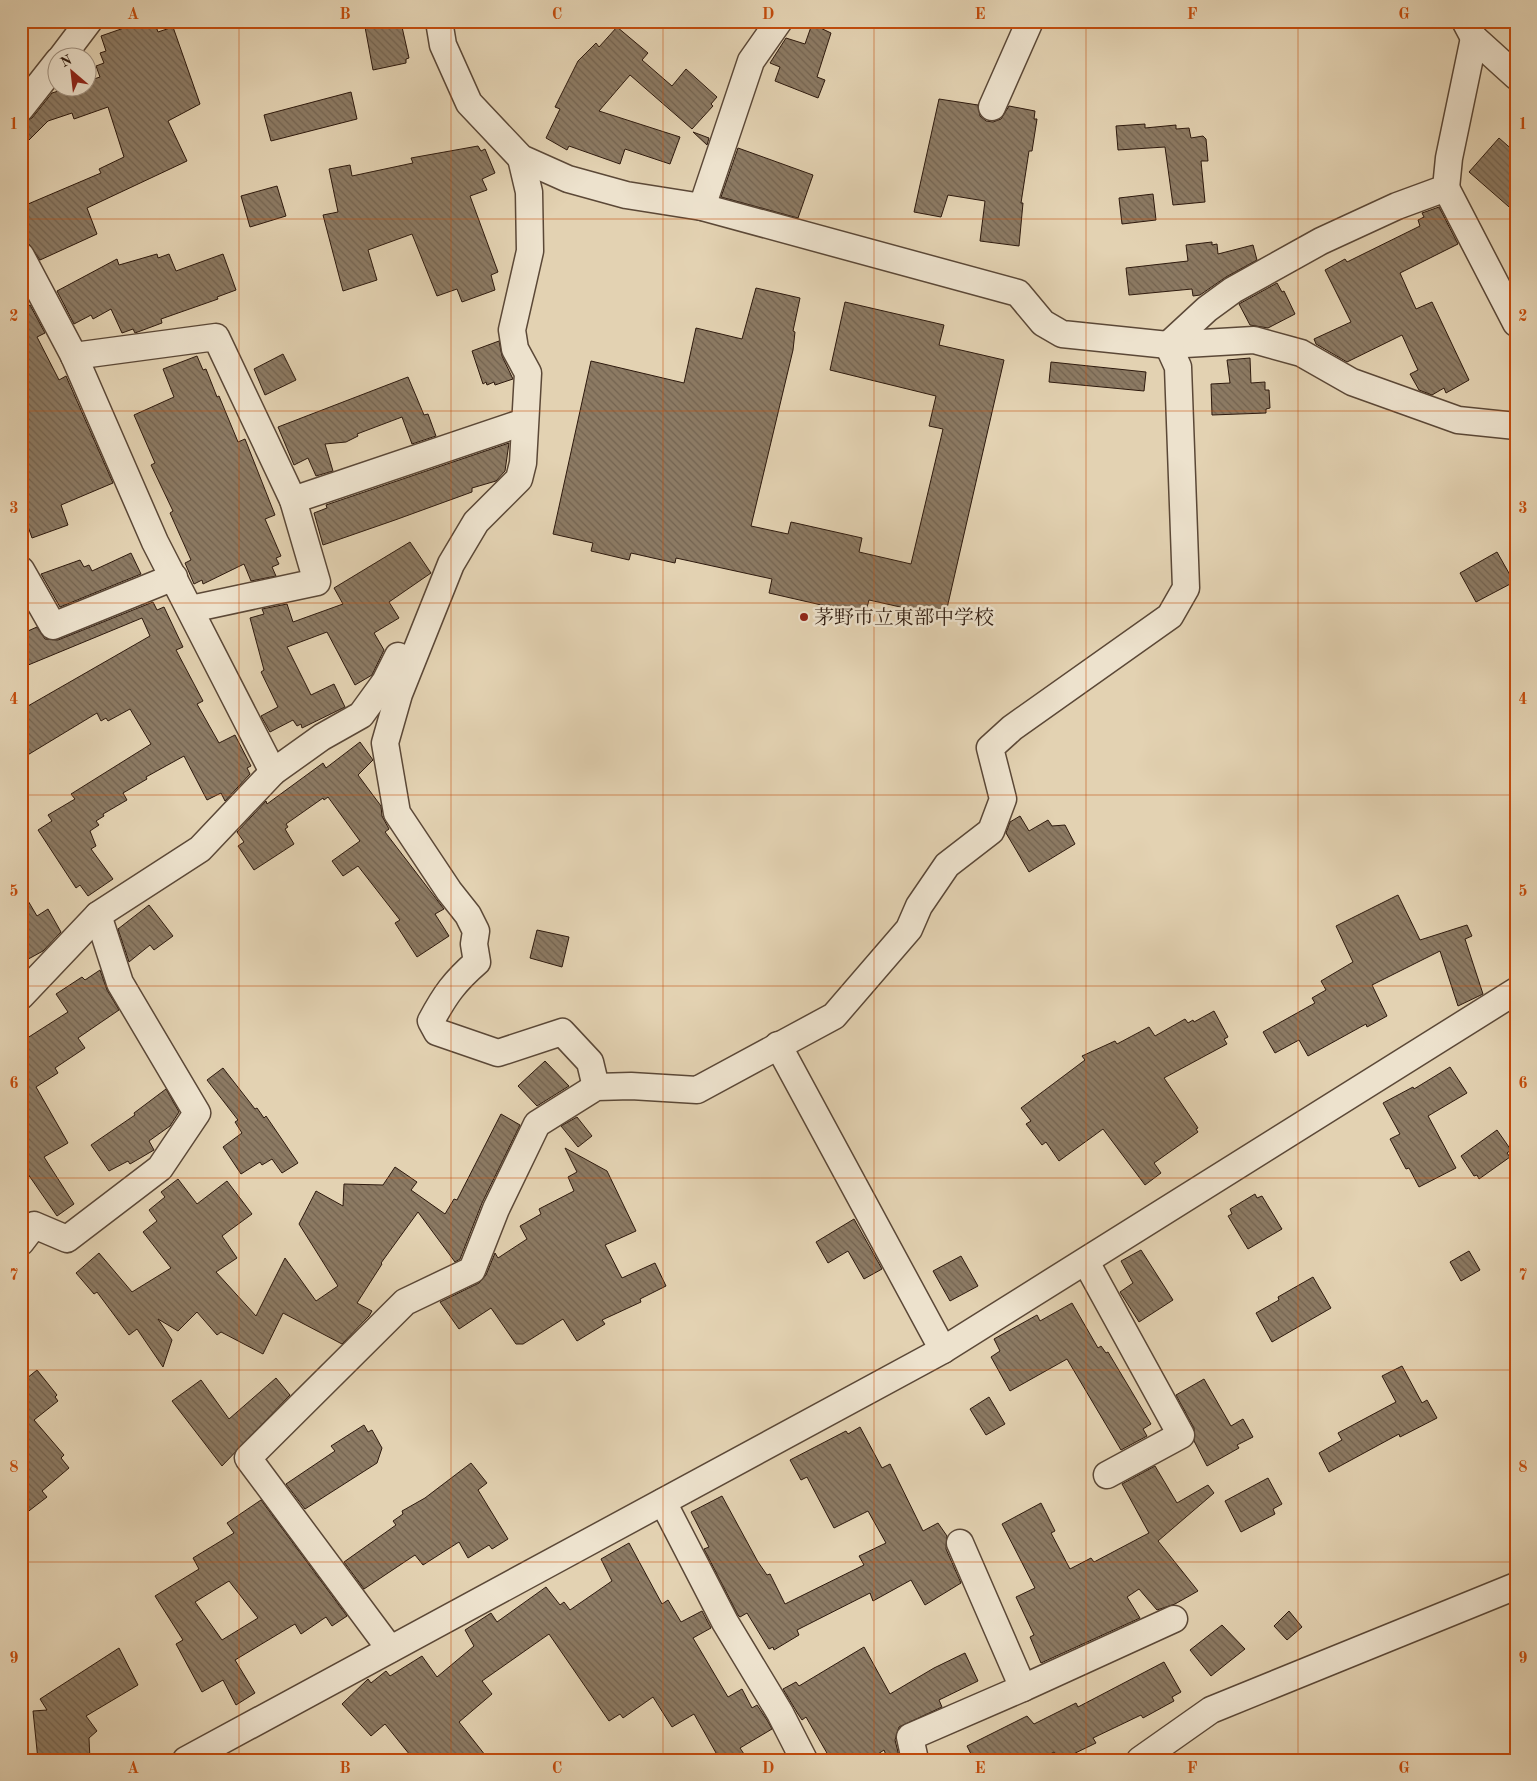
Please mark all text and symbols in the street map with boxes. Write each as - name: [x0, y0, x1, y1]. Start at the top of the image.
- text: A: [127, 7, 139, 23]
- text: B: [339, 7, 351, 23]
- text: C: [552, 7, 562, 23]
- text: D: [762, 7, 774, 23]
- text: E: [974, 7, 986, 23]
- text: F: [1187, 7, 1198, 23]
- text: G: [1398, 7, 1410, 23]
- north arrow: [48, 48, 98, 98]
- text: N: [58, 53, 75, 70]
- text: 1: [9, 117, 19, 133]
- text: 1: [1518, 117, 1528, 133]
- text: 2: [9, 309, 19, 325]
- text: 2: [1518, 309, 1528, 325]
- text: 3: [9, 501, 19, 517]
- text: 3: [1518, 501, 1528, 517]
- place label: 茅野市立東部中学校: [814, 607, 994, 629]
- marker: 茅野市立東部中学校: [798, 611, 810, 623]
- text: 4: [9, 692, 19, 708]
- text: 4: [1518, 692, 1528, 708]
- text: 5: [9, 884, 19, 900]
- text: 5: [1518, 884, 1528, 900]
- text: 6: [9, 1076, 19, 1092]
- text: 6: [1518, 1076, 1528, 1092]
- text: 7: [9, 1268, 19, 1284]
- text: 7: [1518, 1268, 1528, 1284]
- text: 8: [9, 1460, 19, 1476]
- text: 8: [1518, 1460, 1528, 1476]
- text: 9: [9, 1651, 19, 1667]
- text: 9: [1518, 1651, 1528, 1667]
- text: A: [127, 1761, 139, 1777]
- text: B: [339, 1761, 351, 1777]
- text: C: [552, 1761, 562, 1777]
- text: D: [762, 1761, 774, 1777]
- text: E: [974, 1761, 986, 1777]
- text: F: [1187, 1761, 1198, 1777]
- text: G: [1398, 1761, 1410, 1777]

